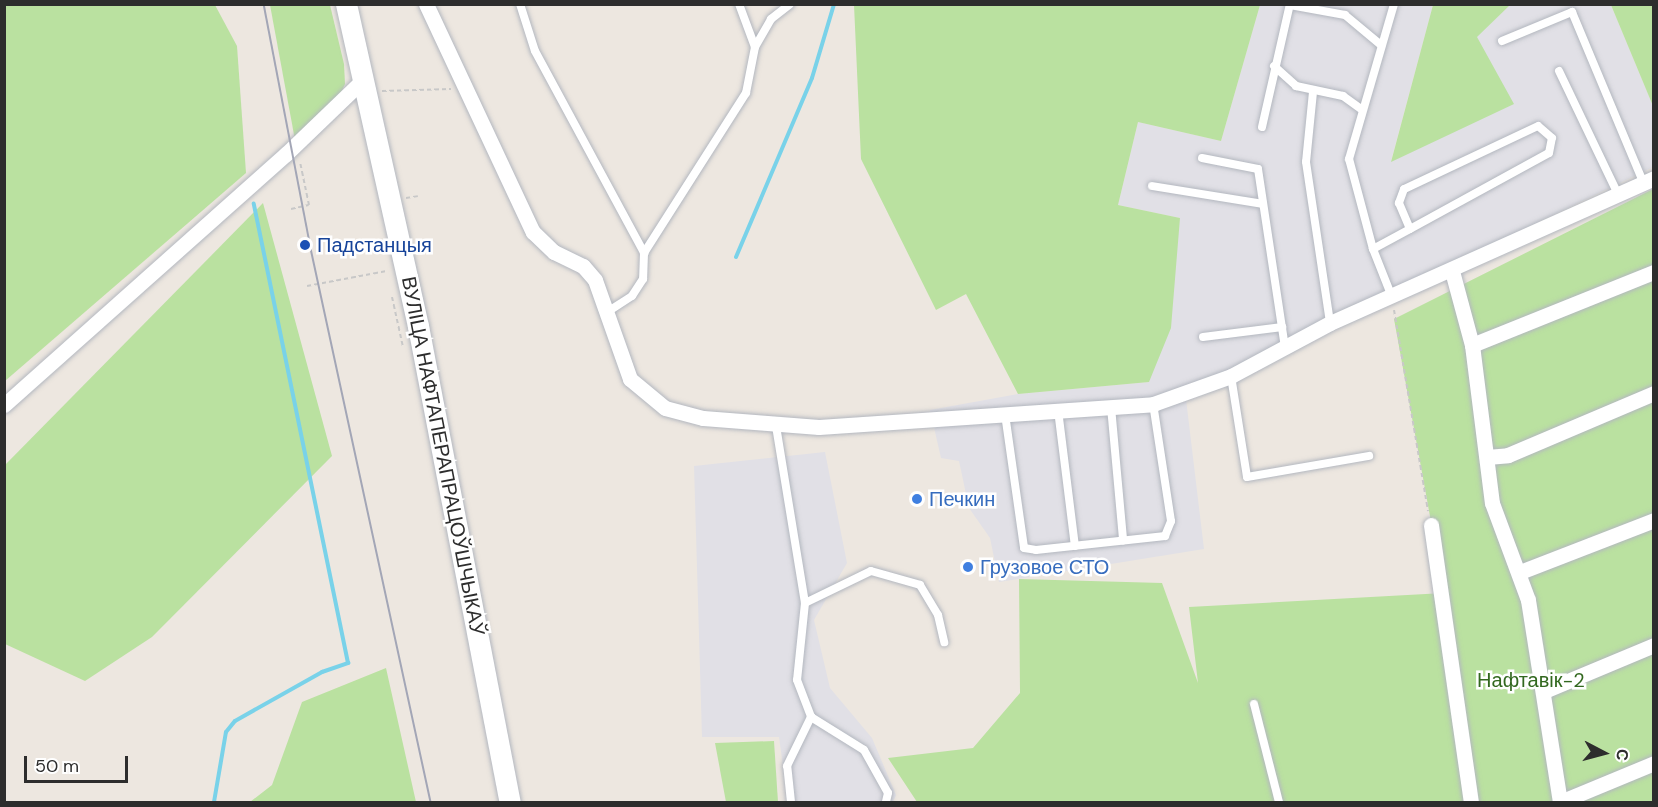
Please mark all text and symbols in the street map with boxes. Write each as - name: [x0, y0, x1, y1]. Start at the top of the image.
- place label: Падстанцыя: [317, 233, 432, 257]
- marker: Падстанцыя: [298, 238, 312, 252]
- street label: ВУЛІЦА НАФТАПЕРАПРАЦОЎШЧЫКАЎ: [396, 275, 490, 637]
- place label: Печкин: [929, 487, 995, 511]
- marker: Печкин: [910, 492, 924, 506]
- place label: Грузовое СТО: [980, 555, 1109, 579]
- marker: Грузовое СТО: [961, 560, 975, 574]
- park label: Нафтавік-2: [1477, 668, 1585, 692]
- north arrow: [1574, 723, 1634, 783]
- scale bar: [27, 744, 130, 782]
- text: С: [1611, 748, 1633, 762]
- text: 50 m: [35, 754, 79, 778]

